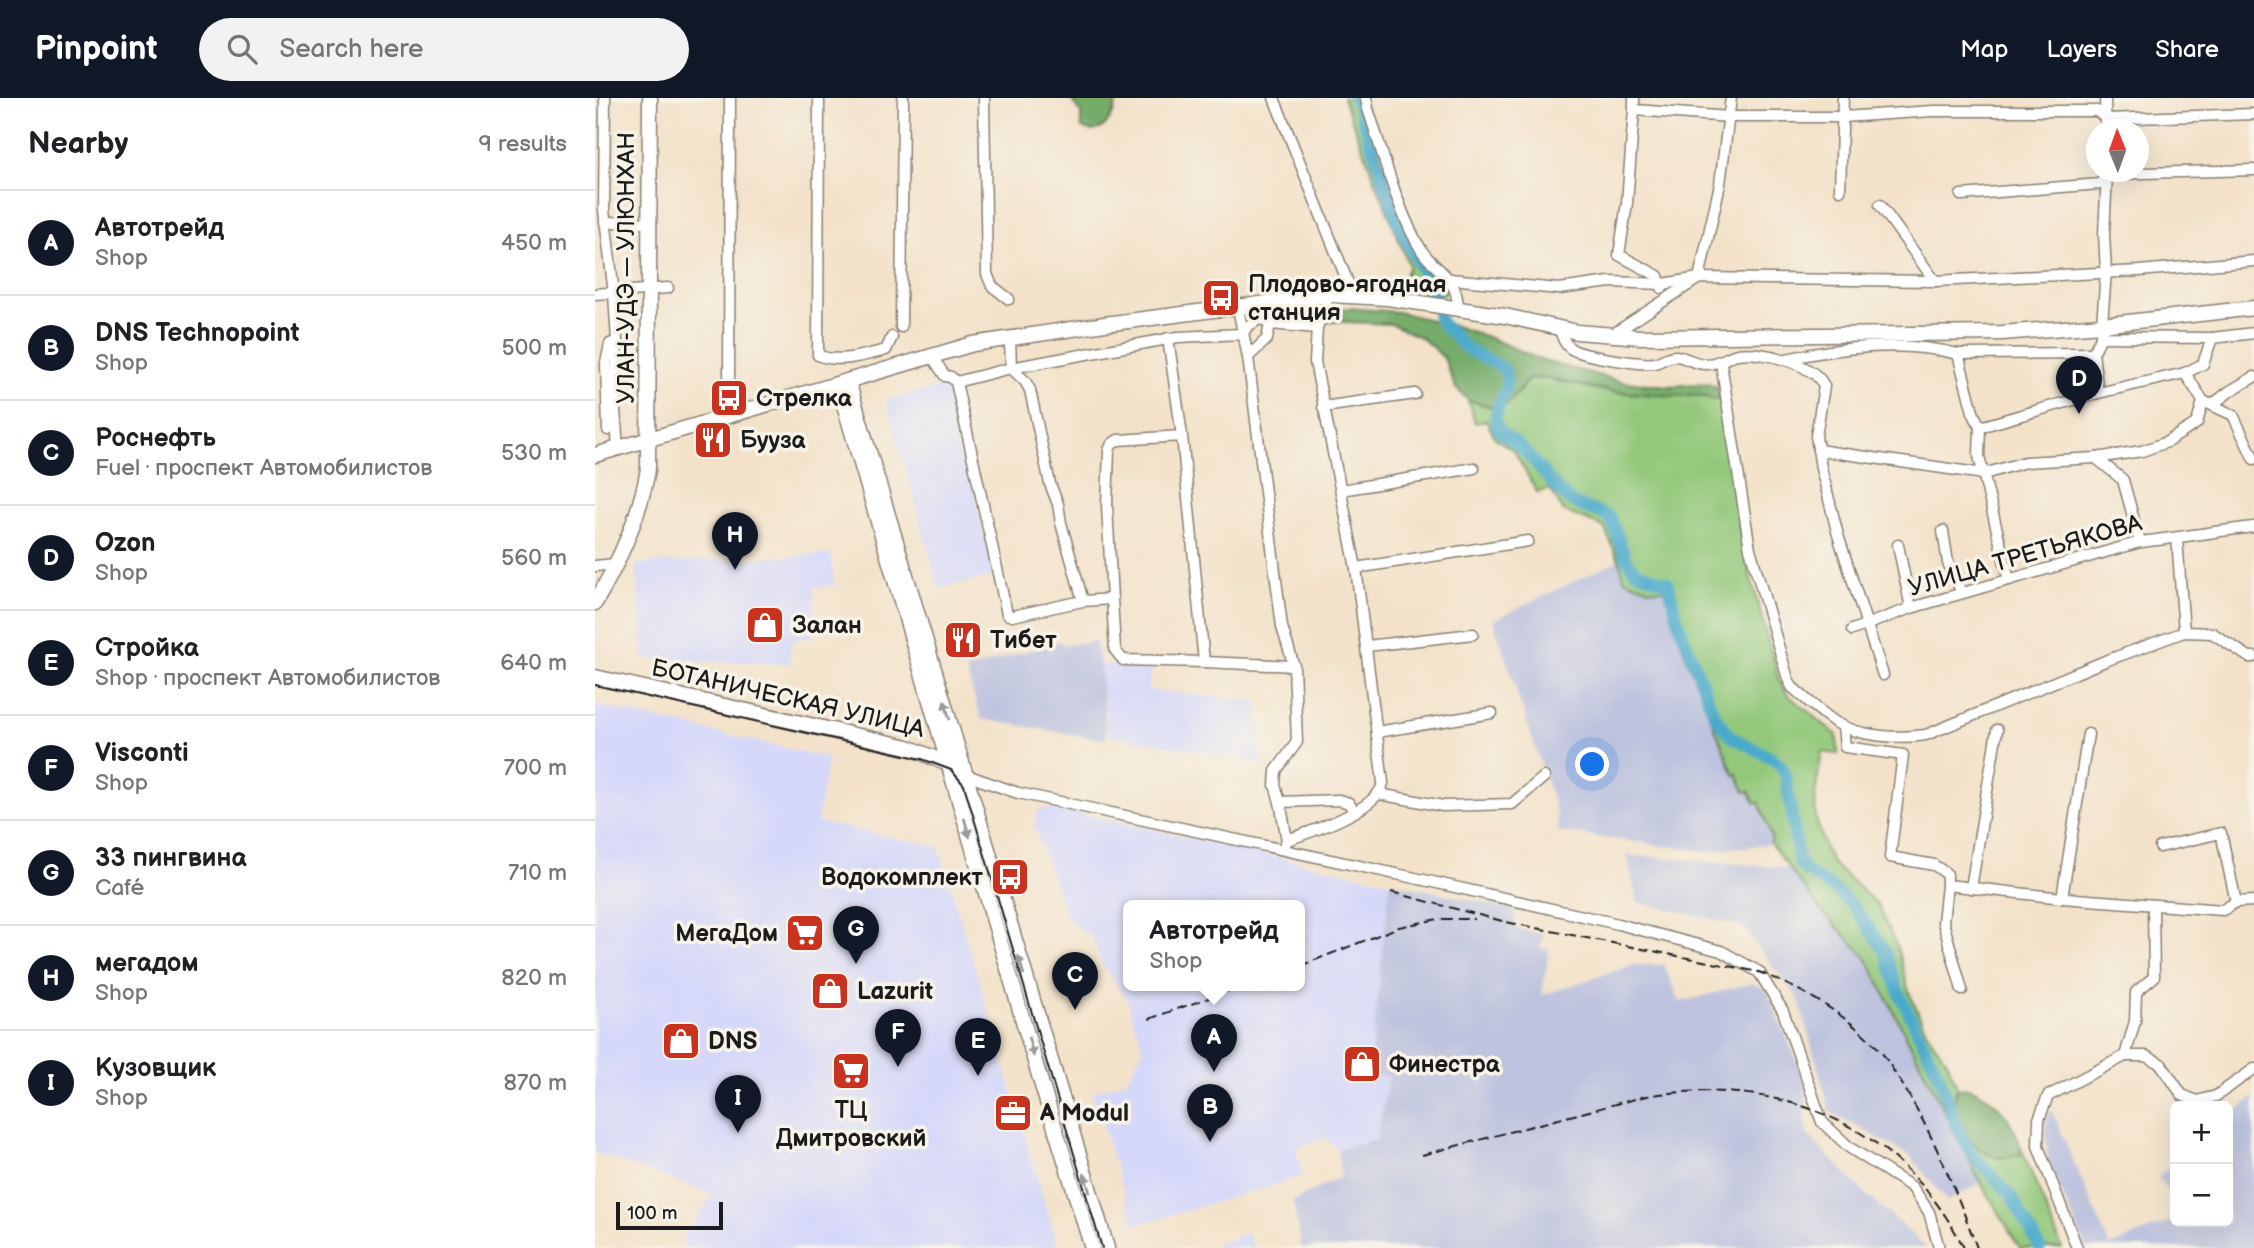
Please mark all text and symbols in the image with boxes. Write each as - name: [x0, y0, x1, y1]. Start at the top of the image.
- search box: [199, 18, 689, 81]
- text: Pinpoint: [35, 29, 157, 69]
- icon: search: [223, 30, 261, 68]
- text: Search here: [279, 34, 423, 65]
- text: Map: [1960, 35, 2008, 64]
- text: Layers: [2046, 35, 2117, 64]
- text: Share: [2155, 35, 2219, 64]
- north arrow: [2086, 119, 2149, 182]
- text: Nearby: [28, 126, 128, 162]
- text: 9 results: [478, 130, 567, 158]
- street label: УЛАН-УДЭ — УЛЮНХАН: [612, 132, 641, 404]
- text: Автотрейд: [95, 213, 224, 244]
- text: A: [44, 229, 58, 257]
- text: 450 m: [501, 229, 567, 257]
- text: Shop: [95, 244, 148, 272]
- place label: Плодово-ягодная станция: [1248, 270, 1447, 327]
- bus stop icon: Плодово-ягодная станция: [1200, 277, 1242, 319]
- text: DNS Technopoint: [95, 318, 299, 349]
- text: B: [43, 334, 59, 362]
- text: 500 m: [502, 334, 567, 362]
- text: Shop: [95, 349, 148, 377]
- pin: D: [2056, 356, 2102, 414]
- bus stop icon: Стрелка: [708, 377, 750, 419]
- place label: Стрелка: [756, 384, 853, 413]
- restaurant icon: Бууза: [692, 419, 734, 461]
- text: Роснефть: [95, 423, 216, 454]
- place label: Бууза: [740, 426, 807, 455]
- text: C: [43, 439, 59, 467]
- text: 530 m: [501, 439, 567, 467]
- text: Fuel · проспект Автомобилистов: [95, 454, 432, 482]
- street label: УЛИЦА ТРЕТЬЯКОВА: [1905, 508, 2146, 603]
- pin: H: [712, 512, 758, 570]
- text: Ozon: [95, 528, 156, 559]
- text: D: [43, 544, 59, 572]
- text: 560 m: [501, 544, 567, 572]
- text: Shop: [95, 559, 148, 587]
- shop icon: Залан: [744, 604, 786, 646]
- place label: Залан: [792, 611, 862, 640]
- restaurant icon: Тибет: [942, 619, 984, 661]
- place label: Тибет: [990, 626, 1057, 655]
- text: Стройка: [95, 633, 199, 664]
- text: E: [44, 649, 58, 677]
- text: 640 m: [500, 649, 567, 677]
- street label: БОТАНИЧЕСКАЯ УЛИЦА: [649, 653, 928, 744]
- text: Shop · проспект Автомобилистов: [95, 664, 440, 692]
- one-way arrow: [941, 699, 951, 720]
- text: Visconti: [95, 738, 189, 769]
- your location: [1575, 747, 1609, 781]
- text: F: [44, 754, 58, 782]
- text: 700 m: [503, 754, 567, 782]
- text: Shop: [95, 769, 148, 797]
- one-way arrow: [963, 818, 973, 839]
- text: 33 пингвина: [95, 843, 247, 874]
- bus stop icon: Водокомплект: [989, 856, 1031, 898]
- text: G: [43, 859, 59, 887]
- text: 710 m: [508, 859, 567, 887]
- place label: Водокомплект: [821, 863, 984, 892]
- text: Café: [95, 874, 144, 902]
- popup: [1123, 900, 1305, 991]
- pin: G: [833, 906, 879, 964]
- supermarket icon: МегаДом: [784, 912, 826, 954]
- text: Автотрейд: [1150, 916, 1278, 947]
- place label: МегаДом: [675, 919, 778, 948]
- text: Shop: [1150, 947, 1203, 975]
- text: мегадом: [95, 948, 199, 979]
- pin: C: [1052, 952, 1098, 1010]
- one-way arrow: [1016, 954, 1026, 975]
- text: H: [42, 964, 60, 992]
- text: 820 m: [501, 964, 567, 992]
- shop icon: Lazurit: [809, 970, 851, 1012]
- place label: Lazurit: [857, 977, 933, 1006]
- text: Shop: [95, 979, 148, 1007]
- pin: F: [875, 1009, 921, 1067]
- pin: A: [1191, 1014, 1237, 1072]
- pin: E: [955, 1018, 1001, 1076]
- shop icon: DNS: [660, 1020, 702, 1062]
- place label: DNS: [708, 1027, 757, 1056]
- one-way arrow: [1026, 1036, 1037, 1058]
- shop icon: Финестра: [1341, 1043, 1383, 1085]
- supermarket icon: ТЦ Дмитровский: [830, 1050, 872, 1092]
- place label: Финестра: [1389, 1050, 1501, 1079]
- text: Кузовщик: [95, 1053, 216, 1084]
- text: I: [47, 1069, 55, 1097]
- text: 870 m: [504, 1069, 567, 1097]
- pin: I: [715, 1075, 761, 1133]
- text: Shop: [95, 1084, 148, 1112]
- pin: B: [1187, 1084, 1233, 1142]
- office icon: A Modul: [992, 1092, 1034, 1134]
- place label: ТЦ Дмитровский: [776, 1096, 926, 1153]
- place label: A Modul: [1039, 1099, 1129, 1128]
- map controls: [2170, 1101, 2233, 1227]
- button: +: [2170, 1101, 2233, 1164]
- button: −: [2170, 1164, 2233, 1227]
- one-way arrow: [1081, 1172, 1091, 1193]
- scale bar: [616, 1199, 723, 1231]
- text: 100 m: [627, 1202, 678, 1225]

